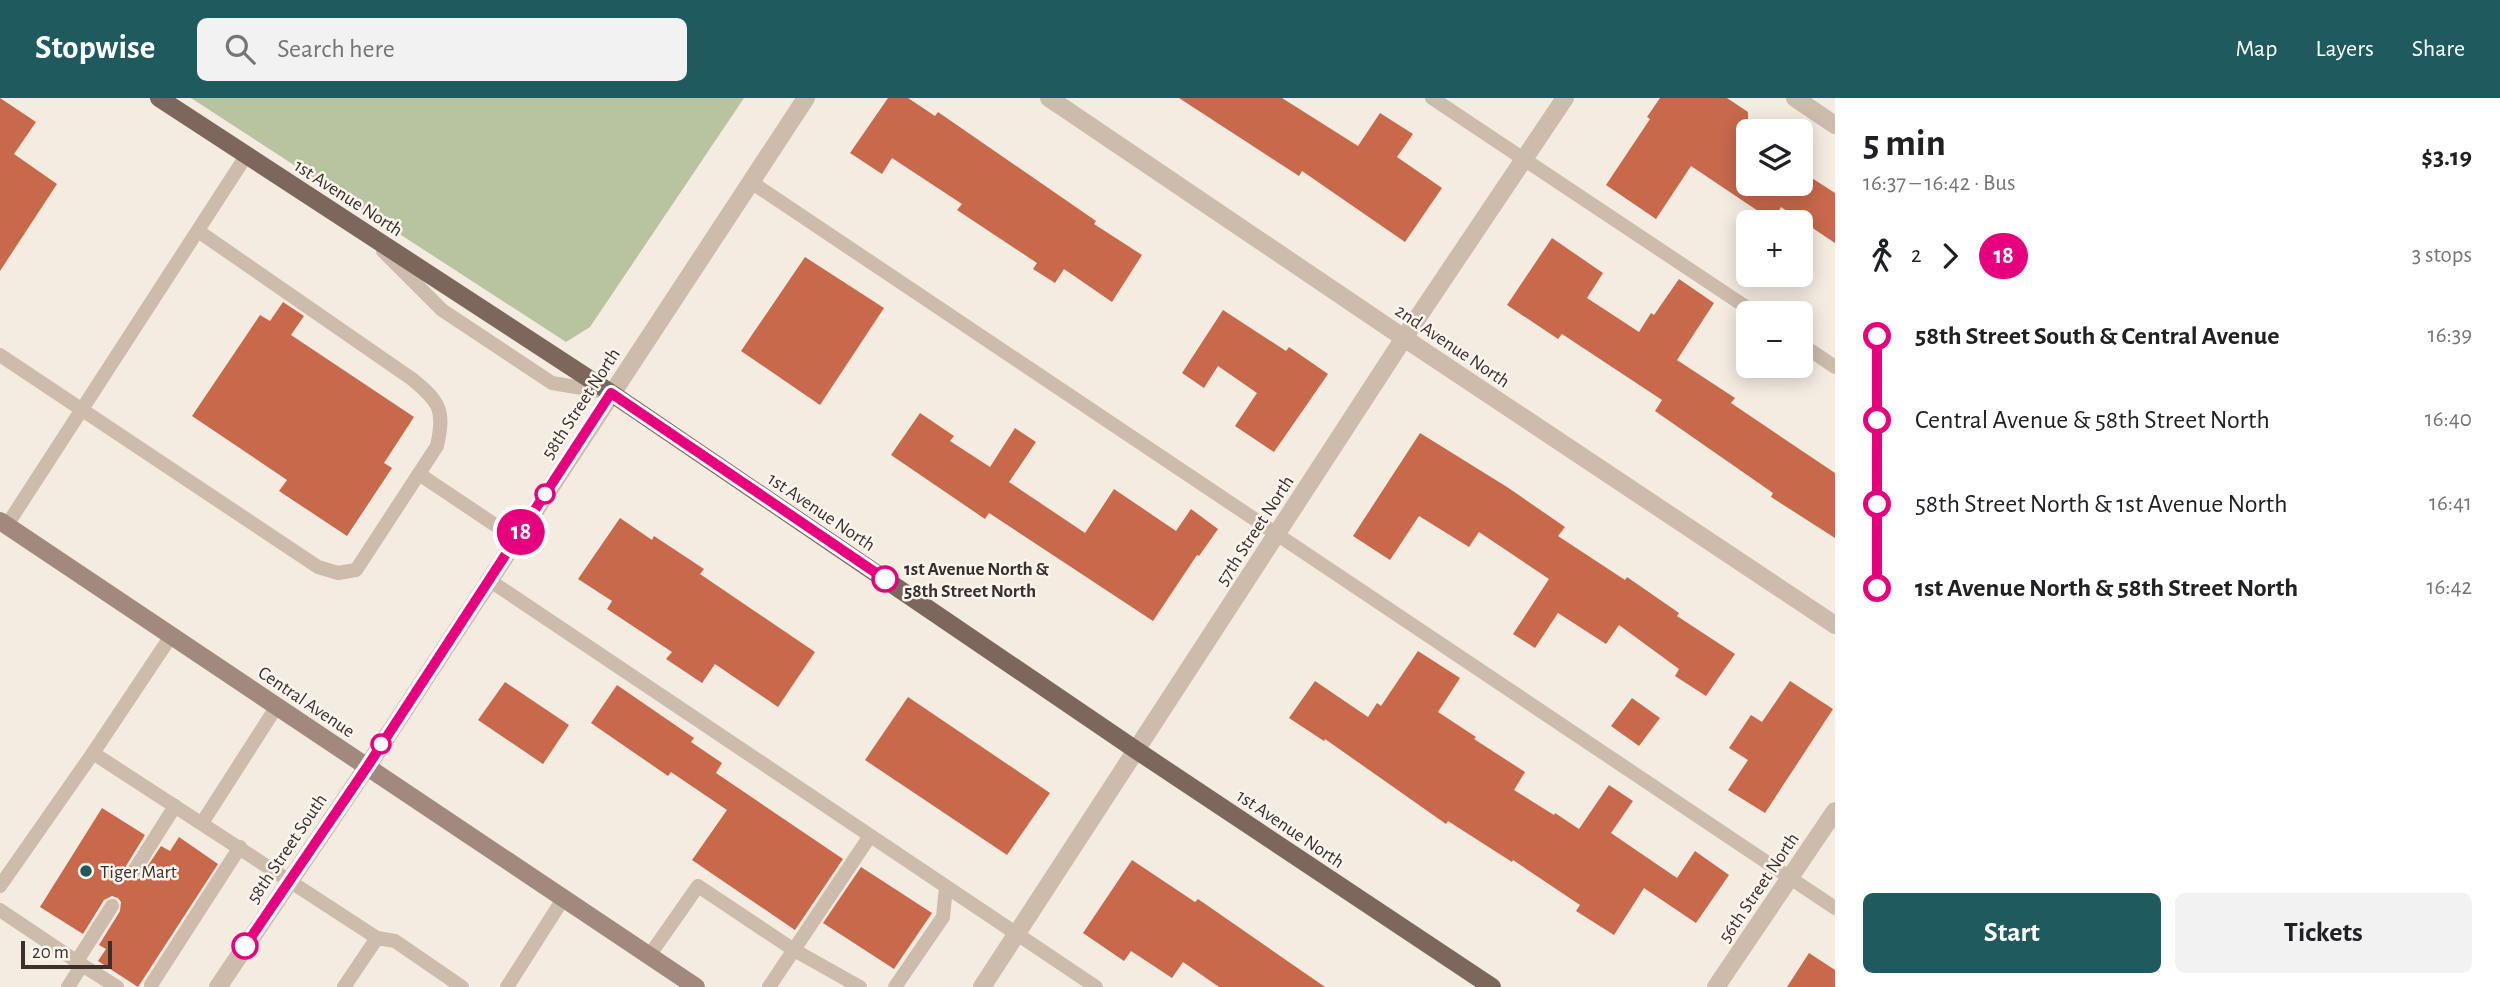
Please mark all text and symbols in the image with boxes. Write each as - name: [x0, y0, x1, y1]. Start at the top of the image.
- search box: [197, 18, 687, 81]
- icon: search: [221, 30, 259, 68]
- text: Stopwise: [35, 32, 155, 65]
- text: Search here: [277, 36, 395, 62]
- text: Map: [2235, 37, 2277, 61]
- text: Layers: [2315, 37, 2374, 61]
- text: Share: [2412, 37, 2465, 61]
- map controls: [1736, 119, 1813, 378]
- button: layers: [1736, 119, 1813, 196]
- text: 5 min: [1863, 125, 1946, 163]
- text: $3.19: [2421, 144, 2472, 170]
- street label: 1st Avenue North: [291, 156, 406, 240]
- text: 16:37 – 16:42 · Bus: [1863, 172, 2016, 195]
- button: +: [1736, 210, 1813, 287]
- icon: walk: [1863, 237, 1901, 275]
- icon: forward: [1931, 237, 1969, 275]
- text: 2: [1911, 244, 1921, 267]
- text: 18: [1993, 244, 2014, 268]
- text: 3 stops: [2412, 244, 2472, 267]
- street label: 2nd Avenue North: [1391, 301, 1513, 392]
- button: −: [1736, 301, 1813, 378]
- text: 58th Street South & Central Avenue: [1915, 323, 2280, 349]
- text: 16:39: [2428, 324, 2472, 347]
- street label: 58th Street North: [539, 345, 624, 463]
- text: Central Avenue & 58th Street North: [1915, 407, 2270, 433]
- text: 16:40: [2425, 408, 2472, 431]
- street label: 1st Avenue North: [764, 469, 878, 555]
- street label: 57th Street North: [1213, 473, 1298, 589]
- unlabelled marker: [535, 484, 555, 504]
- text: 58th Street North & 1st Avenue North: [1915, 491, 2288, 517]
- text: 16:41: [2429, 492, 2472, 515]
- line badge: 18: [490, 509, 552, 555]
- text: 18: [511, 520, 531, 544]
- place label: 1st Avenue North & 58th Street North: [904, 560, 1050, 601]
- marker: 1st Avenue North & 58th Street North: [872, 566, 898, 592]
- text: 1st Avenue North & 58th Street North: [1915, 575, 2298, 601]
- text: 16:42: [2426, 576, 2472, 599]
- street label: Central Avenue: [254, 663, 358, 741]
- unlabelled marker: [371, 734, 391, 754]
- street label: 1st Avenue North: [1233, 786, 1347, 872]
- street label: 58th Street South: [244, 791, 331, 907]
- street label: 56th Street North: [1716, 830, 1803, 946]
- marker: Tiger Mart: [78, 863, 94, 879]
- place label: Tiger Mart: [100, 863, 177, 882]
- button: Start: [1863, 893, 2161, 973]
- button: Tickets: [2175, 893, 2472, 973]
- unlabelled marker: [232, 933, 258, 959]
- scale bar: [21, 938, 112, 970]
- text: 20 m: [32, 943, 69, 962]

